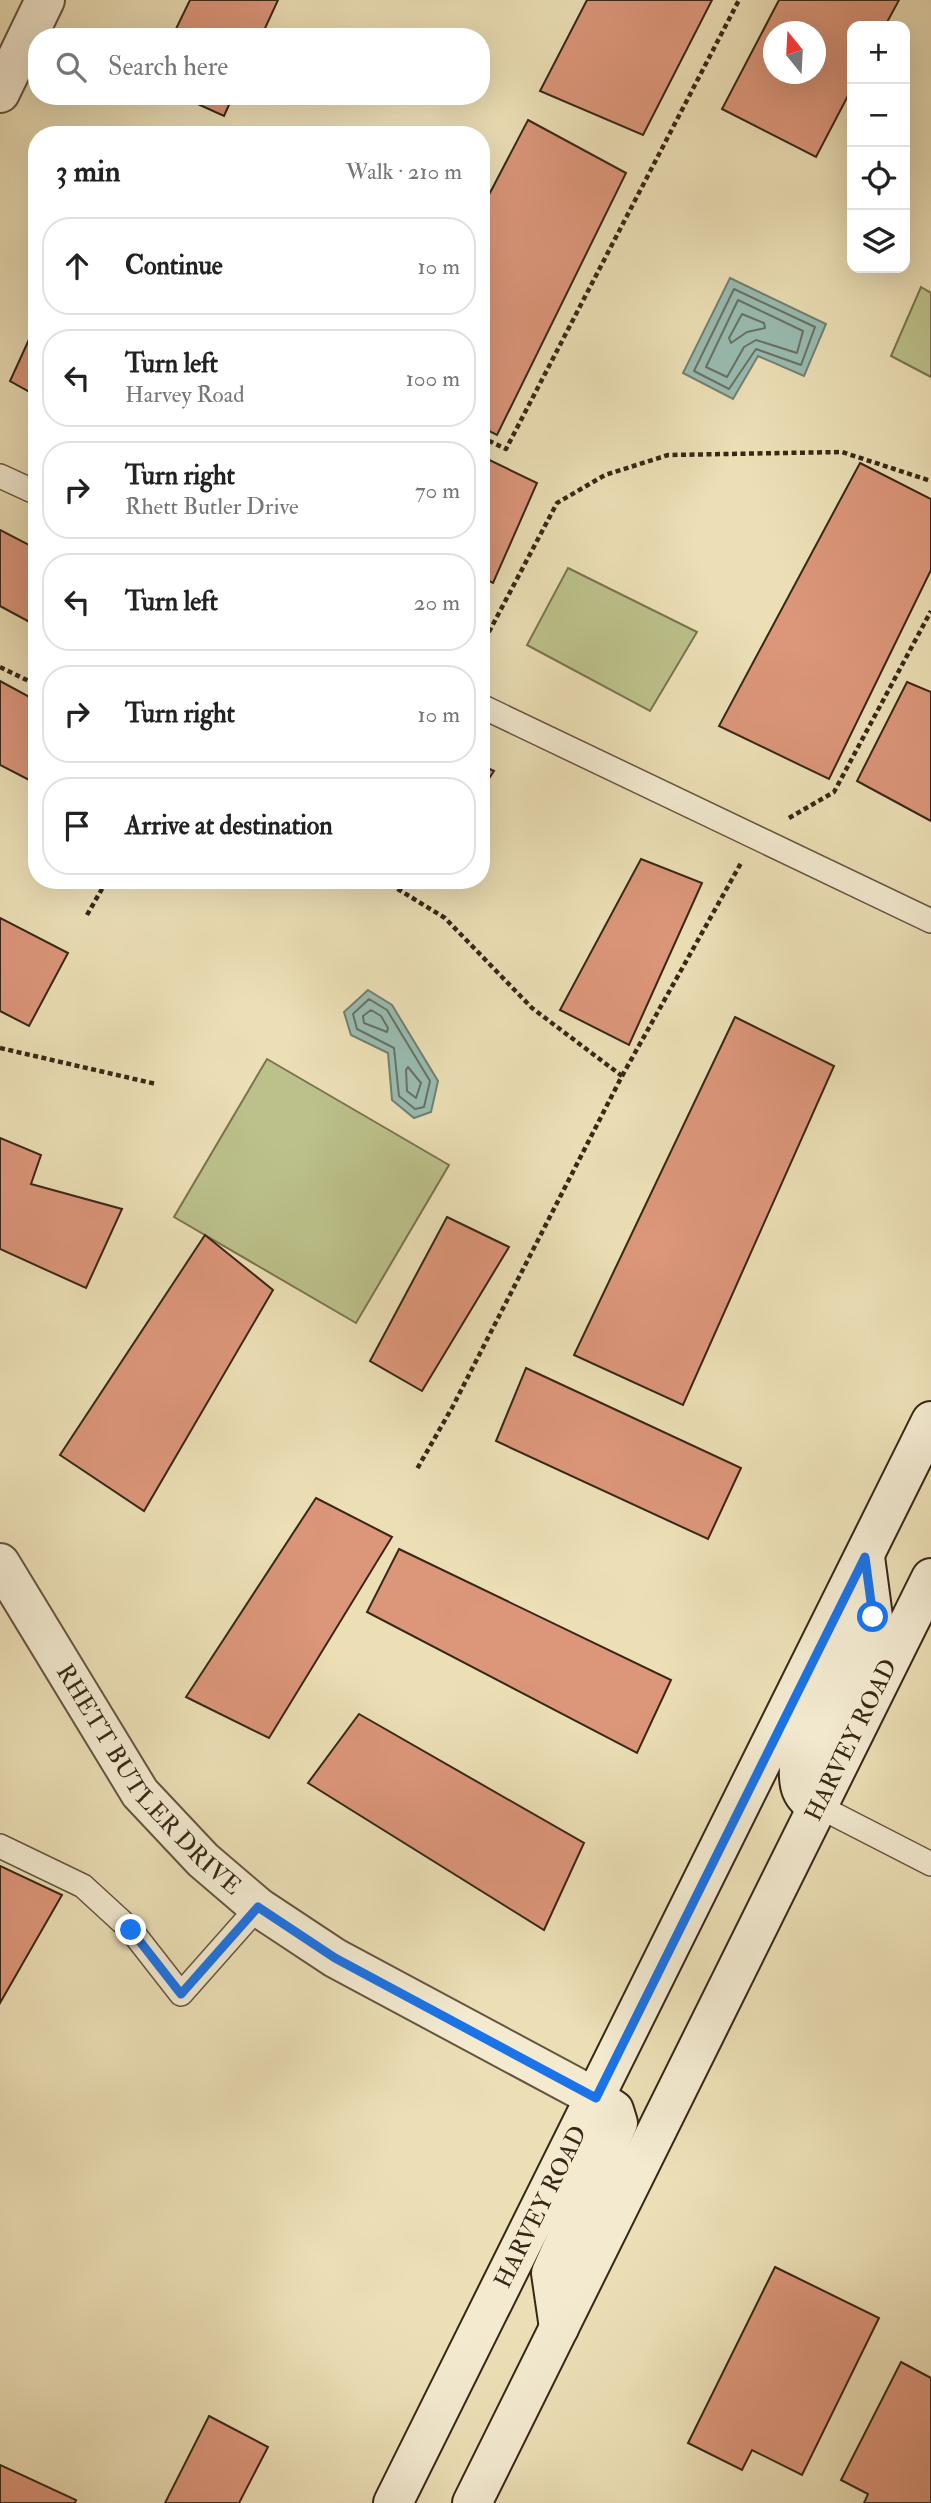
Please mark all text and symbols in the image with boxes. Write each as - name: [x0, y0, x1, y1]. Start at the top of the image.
- north arrow: [763, 21, 826, 84]
- map controls: [847, 21, 910, 273]
- button: +: [847, 21, 910, 84]
- search box: [28, 28, 490, 105]
- icon: search: [52, 48, 90, 86]
- text: Search here: [108, 51, 228, 83]
- button: −: [847, 84, 910, 147]
- button: locate: [847, 147, 910, 210]
- text: 3 min: [56, 153, 121, 190]
- text: Walk · 210 m: [346, 157, 462, 186]
- button: layers: [847, 210, 910, 273]
- icon: ahead: [58, 247, 96, 285]
- text: Continue: [125, 250, 223, 282]
- text: 10 m: [417, 252, 460, 281]
- text: Turn left: [125, 348, 218, 380]
- icon: left: [58, 359, 96, 397]
- text: 100 m: [406, 364, 460, 393]
- text: Harvey Road: [125, 380, 244, 409]
- text: Turn right: [125, 460, 235, 492]
- icon: right: [58, 471, 96, 509]
- text: 70 m: [415, 476, 460, 505]
- text: Rhett Butler Drive: [125, 492, 299, 521]
- icon: left: [58, 583, 96, 621]
- text: Turn left: [125, 586, 218, 618]
- text: 20 m: [414, 588, 460, 617]
- icon: right: [58, 695, 96, 733]
- text: Turn right: [125, 698, 235, 730]
- text: 10 m: [417, 700, 460, 729]
- icon: arrive: [58, 807, 96, 845]
- text: Arrive at destination: [125, 810, 333, 842]
- route start: [857, 1601, 888, 1632]
- street label: HARVEY ROAD: [797, 1653, 904, 1826]
- street label: RHETT BUTLER DRIVE: [50, 1658, 248, 1902]
- route end: [115, 1914, 146, 1945]
- street label: HARVEY ROAD: [487, 2120, 594, 2293]

